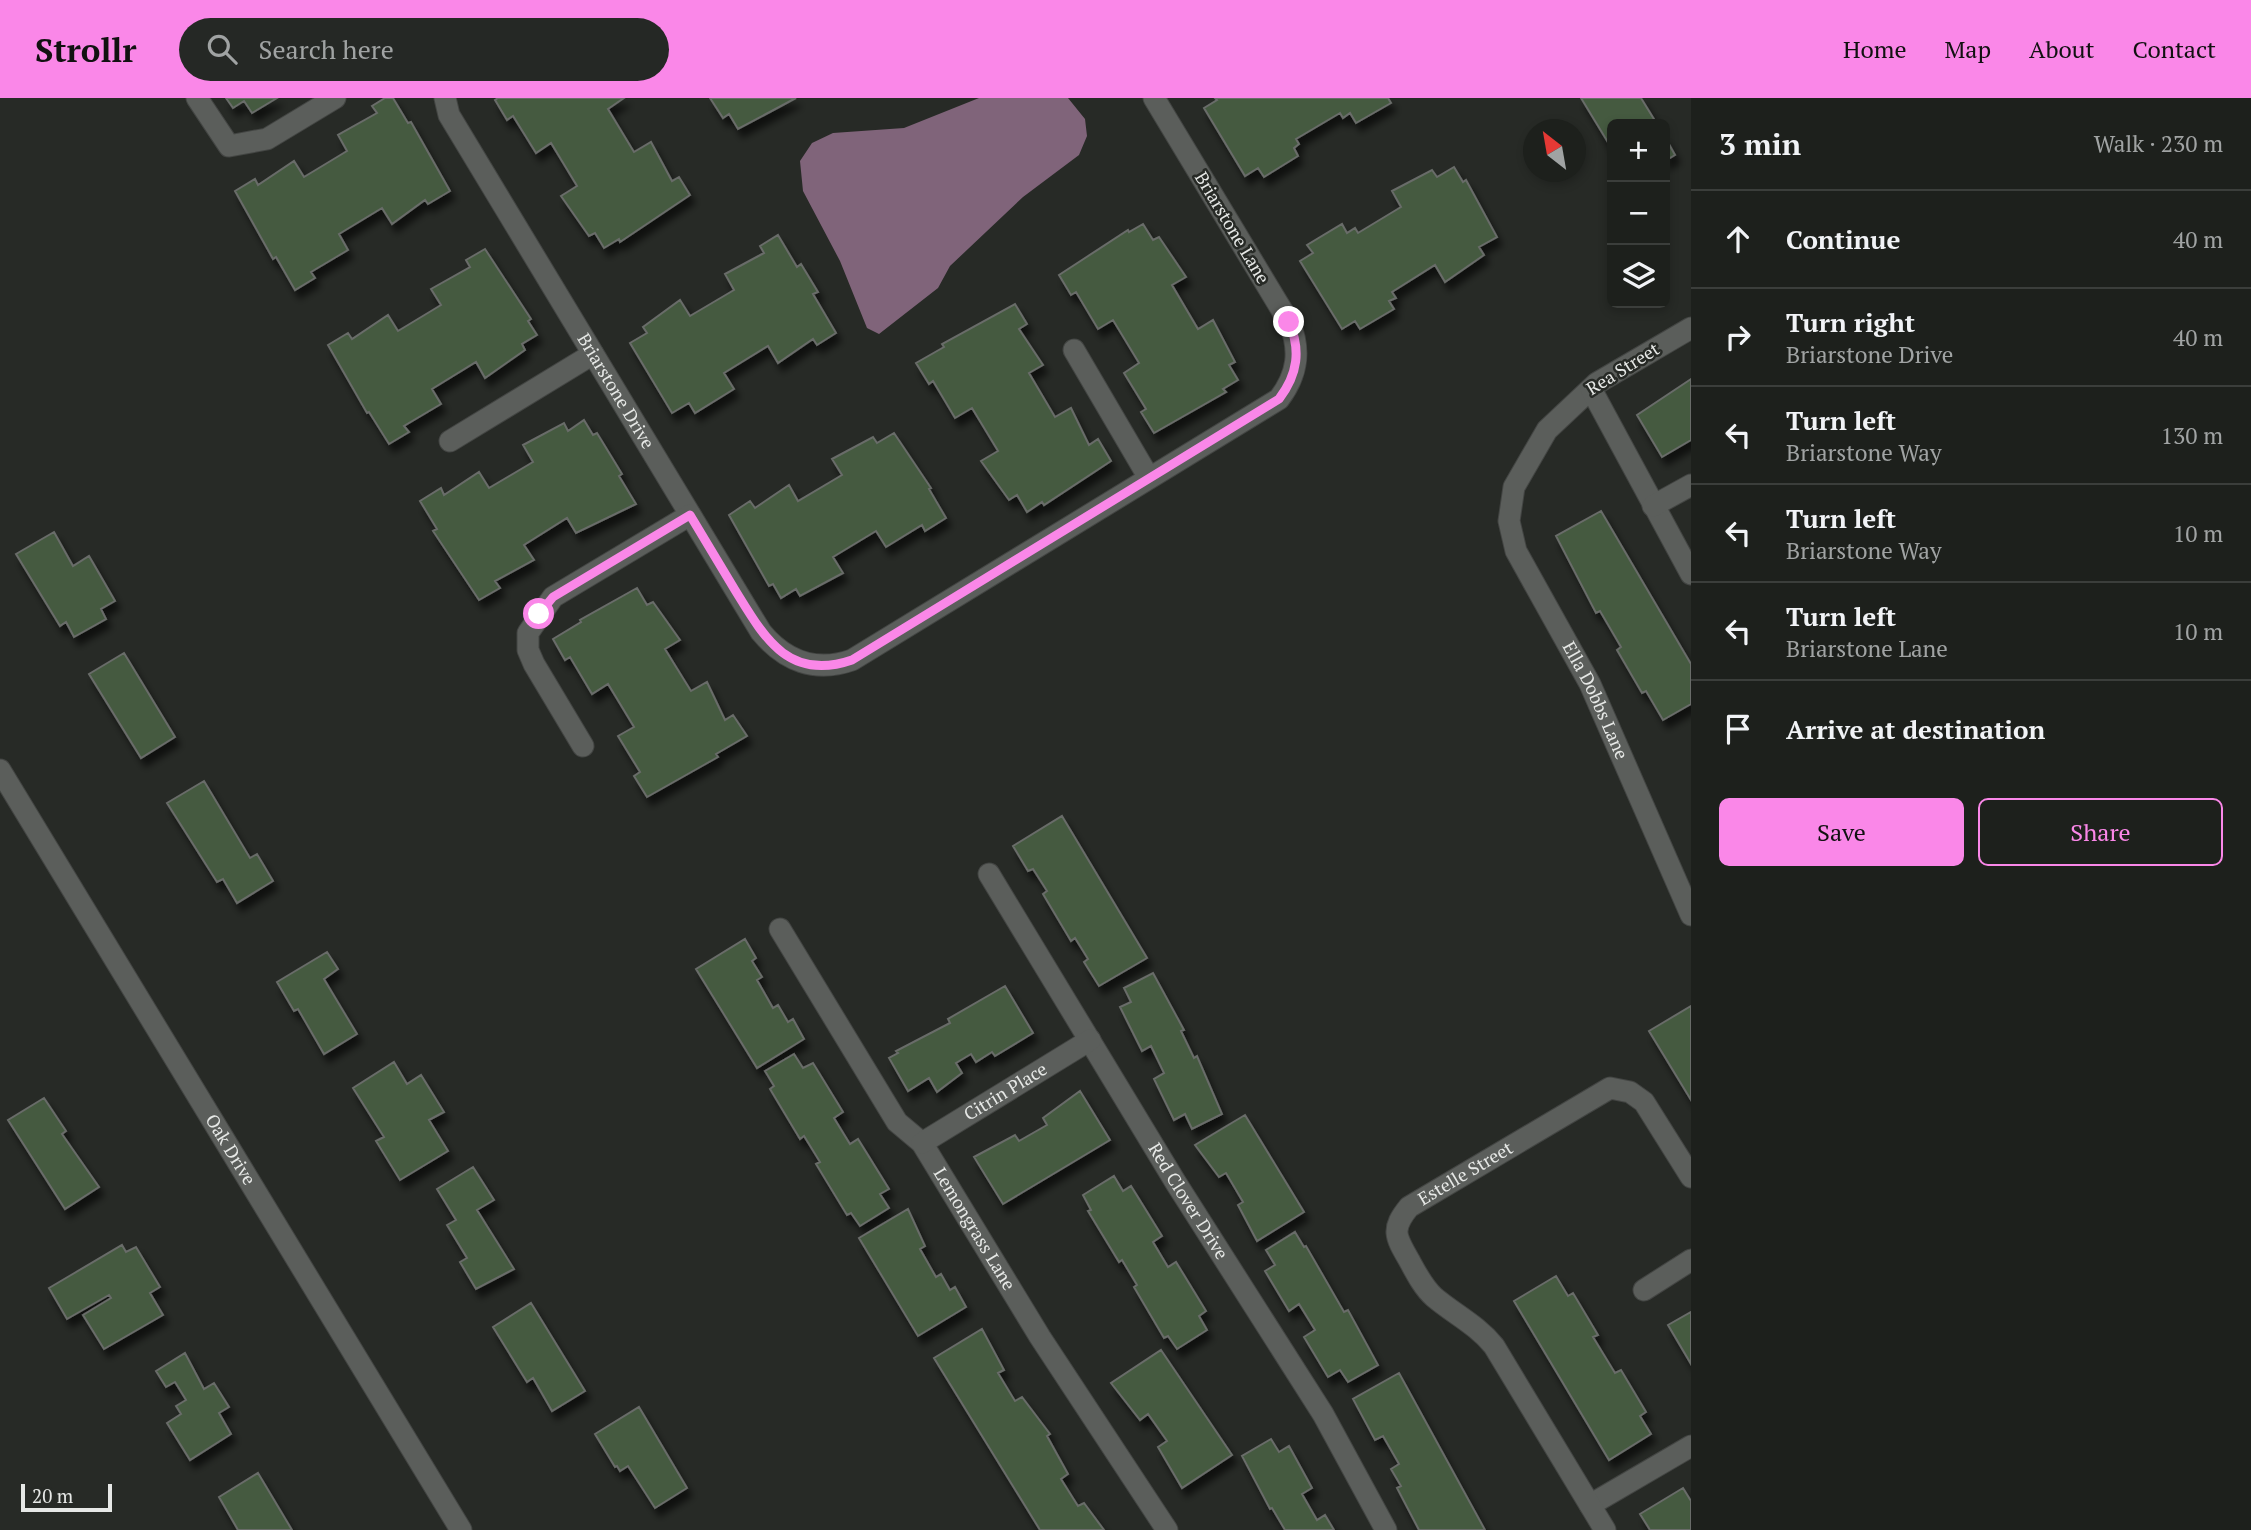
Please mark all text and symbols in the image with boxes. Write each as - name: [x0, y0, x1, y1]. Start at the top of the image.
- search box: [179, 18, 669, 81]
- text: Strollr: [35, 28, 137, 71]
- icon: search: [203, 30, 241, 68]
- text: Search here: [259, 32, 394, 66]
- text: Home: [1843, 33, 1907, 65]
- text: Map: [1945, 33, 1991, 65]
- text: About: [2029, 33, 2095, 65]
- text: Contact: [2133, 33, 2216, 65]
- north arrow: [1523, 119, 1586, 182]
- map controls: [1607, 119, 1670, 308]
- button: +: [1607, 119, 1670, 182]
- text: 3 min: [1719, 124, 1801, 164]
- text: Walk · 230 m: [2094, 128, 2223, 159]
- street label: Briarstone Lane: [1190, 167, 1276, 288]
- button: −: [1607, 182, 1670, 245]
- icon: ahead: [1719, 220, 1757, 258]
- text: Continue: [1786, 222, 1900, 256]
- text: 40 m: [2173, 224, 2223, 255]
- button: layers: [1607, 245, 1670, 308]
- text: Turn right: [1786, 305, 1915, 339]
- route end: [1273, 306, 1304, 337]
- icon: right: [1719, 318, 1757, 356]
- text: 40 m: [2173, 322, 2223, 353]
- street label: Briarstone Drive: [572, 328, 661, 453]
- street label: Rea Street: [1581, 336, 1664, 400]
- text: Briarstone Drive: [1786, 339, 1953, 370]
- text: Turn left: [1786, 403, 1896, 437]
- icon: left: [1719, 416, 1757, 454]
- text: 130 m: [2161, 420, 2223, 451]
- text: Briarstone Way: [1786, 437, 1942, 468]
- text: Turn left: [1786, 501, 1896, 535]
- icon: left: [1719, 514, 1757, 552]
- text: 10 m: [2173, 518, 2223, 549]
- text: Briarstone Way: [1786, 535, 1942, 566]
- route start: [523, 598, 554, 629]
- text: Turn left: [1786, 599, 1896, 633]
- icon: left: [1719, 612, 1757, 650]
- text: 10 m: [2173, 616, 2223, 647]
- text: Briarstone Lane: [1786, 633, 1948, 664]
- street label: Ella Dobbs Lane: [1558, 637, 1634, 763]
- icon: arrive: [1719, 710, 1757, 748]
- text: Arrive at destination: [1786, 712, 2045, 746]
- button: Save: [1719, 798, 1964, 866]
- button: Share: [1978, 798, 2223, 866]
- street label: Citrin Place: [959, 1056, 1051, 1126]
- street label: Oak Drive: [200, 1109, 262, 1189]
- street label: Estelle Street: [1413, 1135, 1517, 1210]
- street label: Red Clover Drive: [1143, 1138, 1234, 1264]
- street label: Lemongrass Lane: [929, 1163, 1022, 1294]
- scale bar: [21, 1481, 112, 1513]
- text: 20 m: [32, 1483, 73, 1508]

